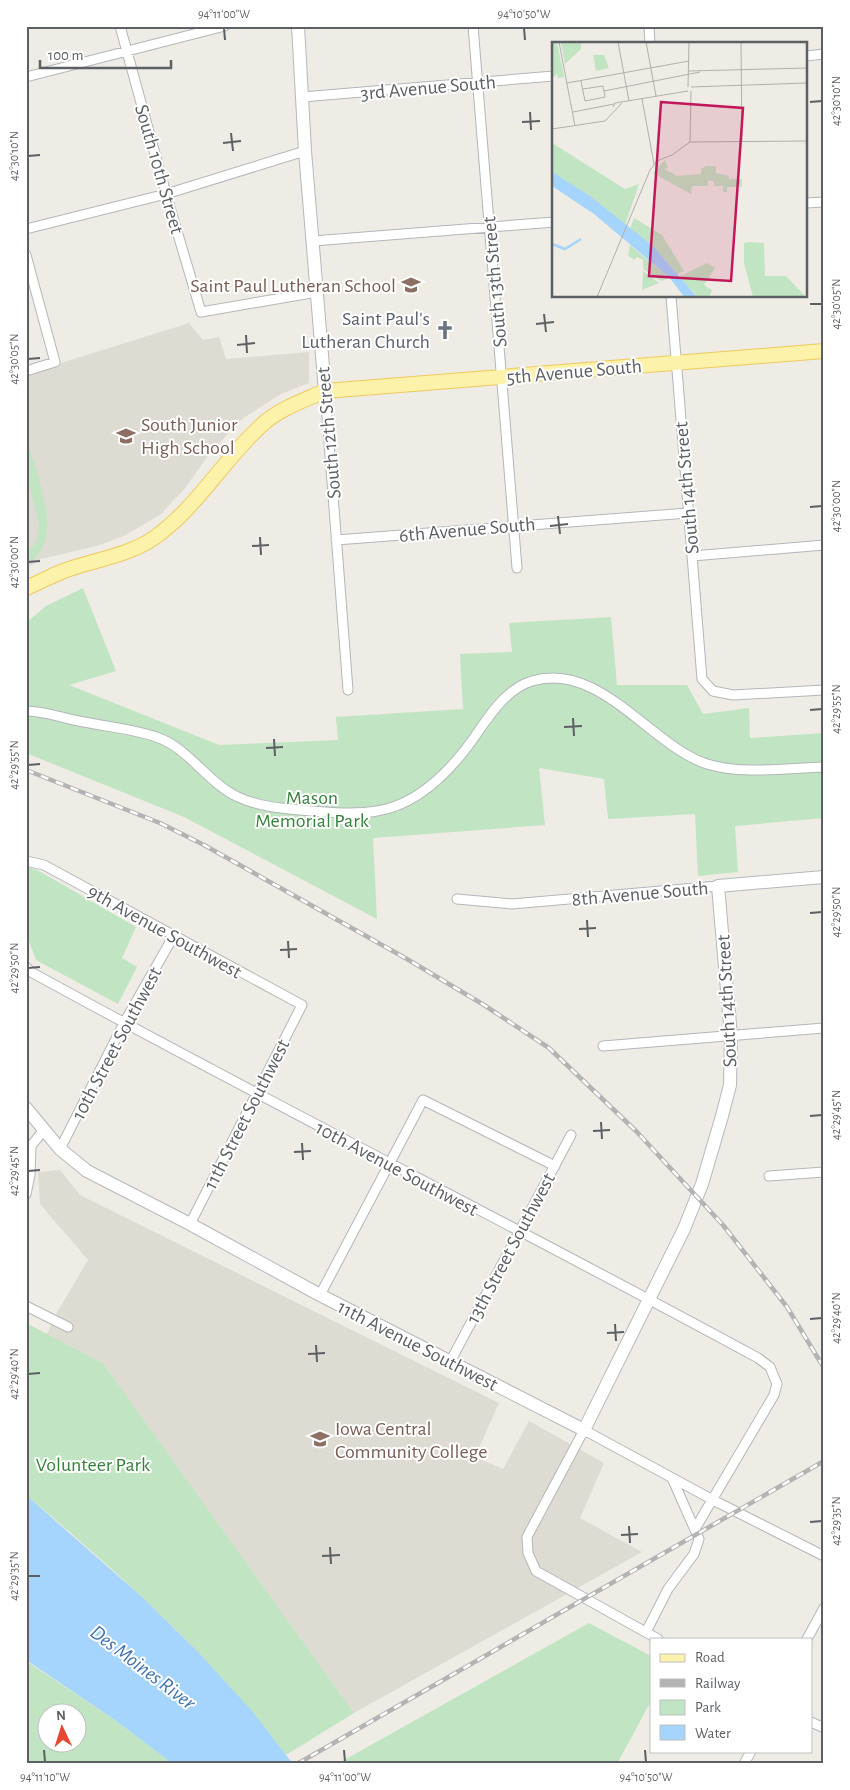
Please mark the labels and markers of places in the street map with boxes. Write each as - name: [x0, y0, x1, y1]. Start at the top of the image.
- school or university icon: Saint Paul Lutheran School: [400, 274, 422, 296]
- place label: Saint Paul Lutheran School: [190, 276, 396, 296]
- place label: Saint Paul's Lutheran Church: [301, 309, 430, 352]
- church icon: Saint Paul's Lutheran Church: [434, 319, 456, 341]
- place label: South Junior High School: [141, 415, 238, 458]
- school or university icon: South Junior High School: [115, 425, 137, 447]
- place label: Iowa Central Community College: [335, 1419, 487, 1462]
- school or university icon: Iowa Central Community College: [309, 1428, 331, 1450]

